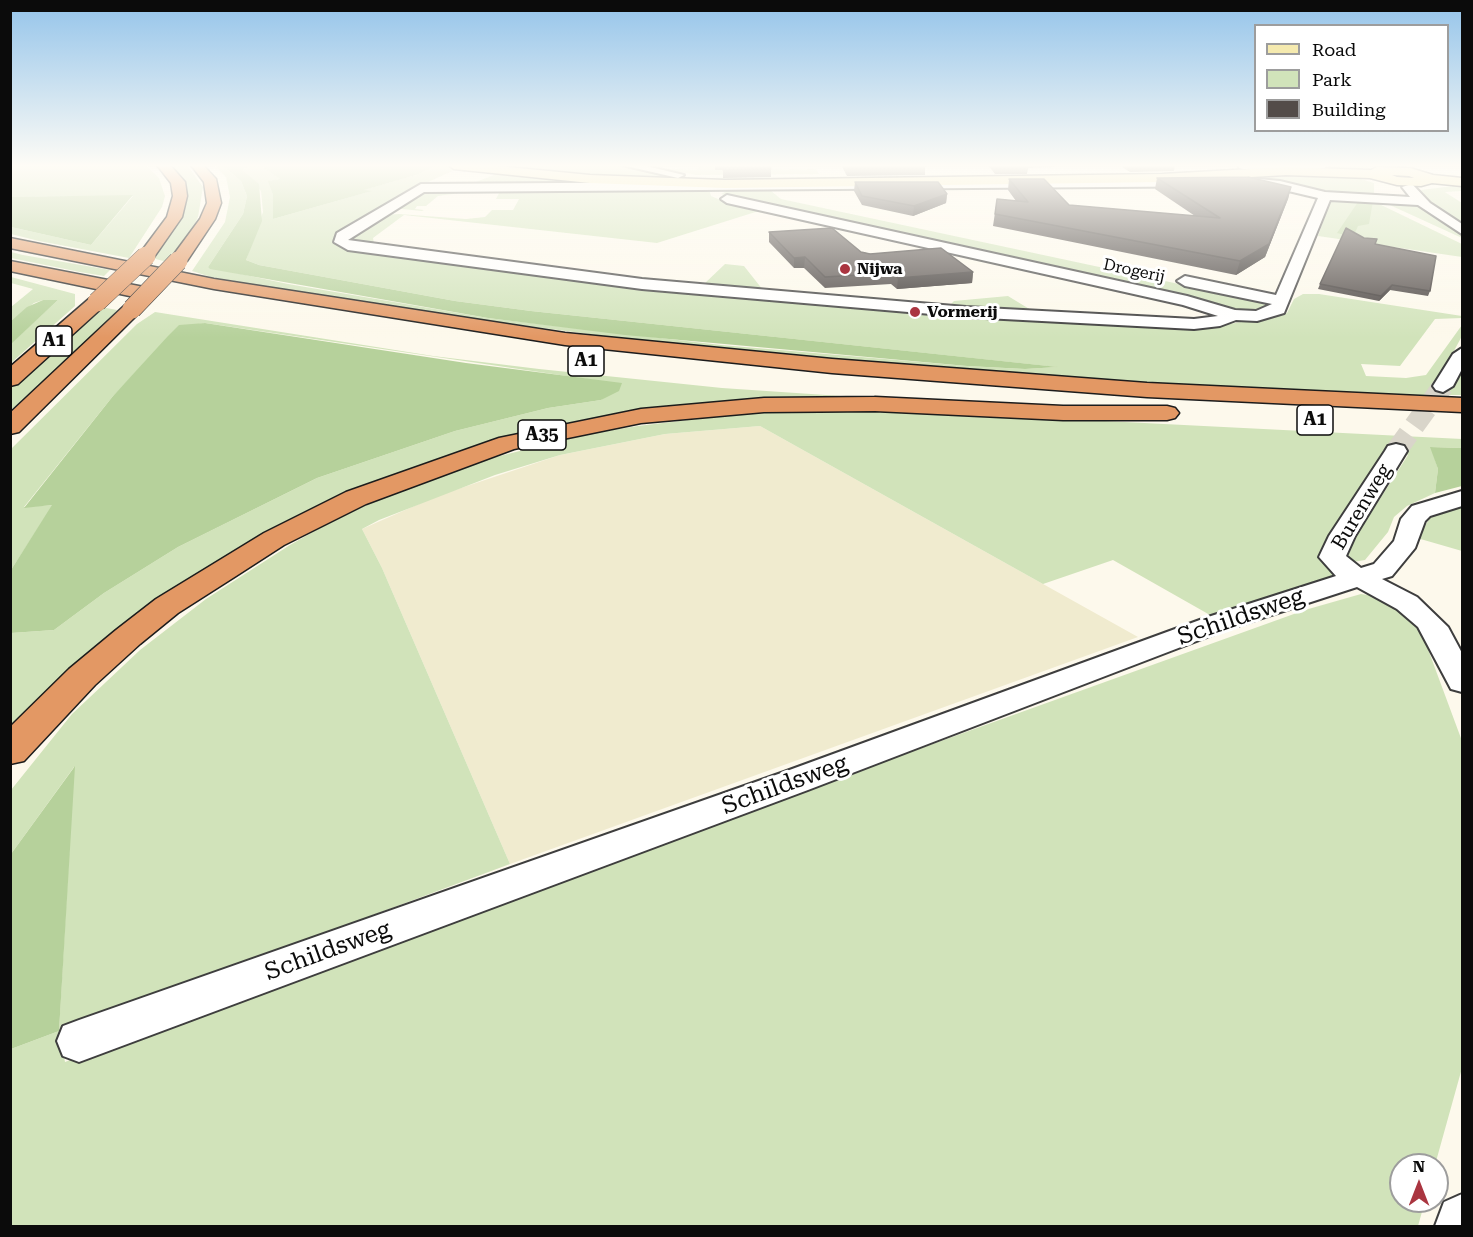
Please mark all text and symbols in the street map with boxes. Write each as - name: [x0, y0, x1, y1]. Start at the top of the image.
- legend: [1254, 24, 1449, 132]
- text: Road: [1312, 39, 1356, 60]
- text: Park: [1312, 69, 1352, 90]
- text: Building: [1312, 99, 1386, 120]
- street label: Drogerij: [1101, 255, 1167, 287]
- place label: Nijwa: [857, 259, 903, 279]
- marker: Nijwa: [838, 262, 852, 276]
- place label: Vormerij: [927, 302, 998, 322]
- marker: Vormerij: [908, 305, 922, 319]
- road number: A1: [36, 326, 72, 356]
- road number: A1: [568, 346, 604, 376]
- road number: A1: [1297, 405, 1333, 435]
- road number: A35: [518, 420, 566, 450]
- street label: Burenweg: [1327, 460, 1397, 554]
- street label: Schildsweg: [1174, 582, 1308, 652]
- street label: Schildsweg: [718, 749, 852, 821]
- street label: Schildsweg: [261, 915, 395, 987]
- north arrow: [1389, 1153, 1449, 1213]
- text: N: [1413, 1157, 1425, 1176]

